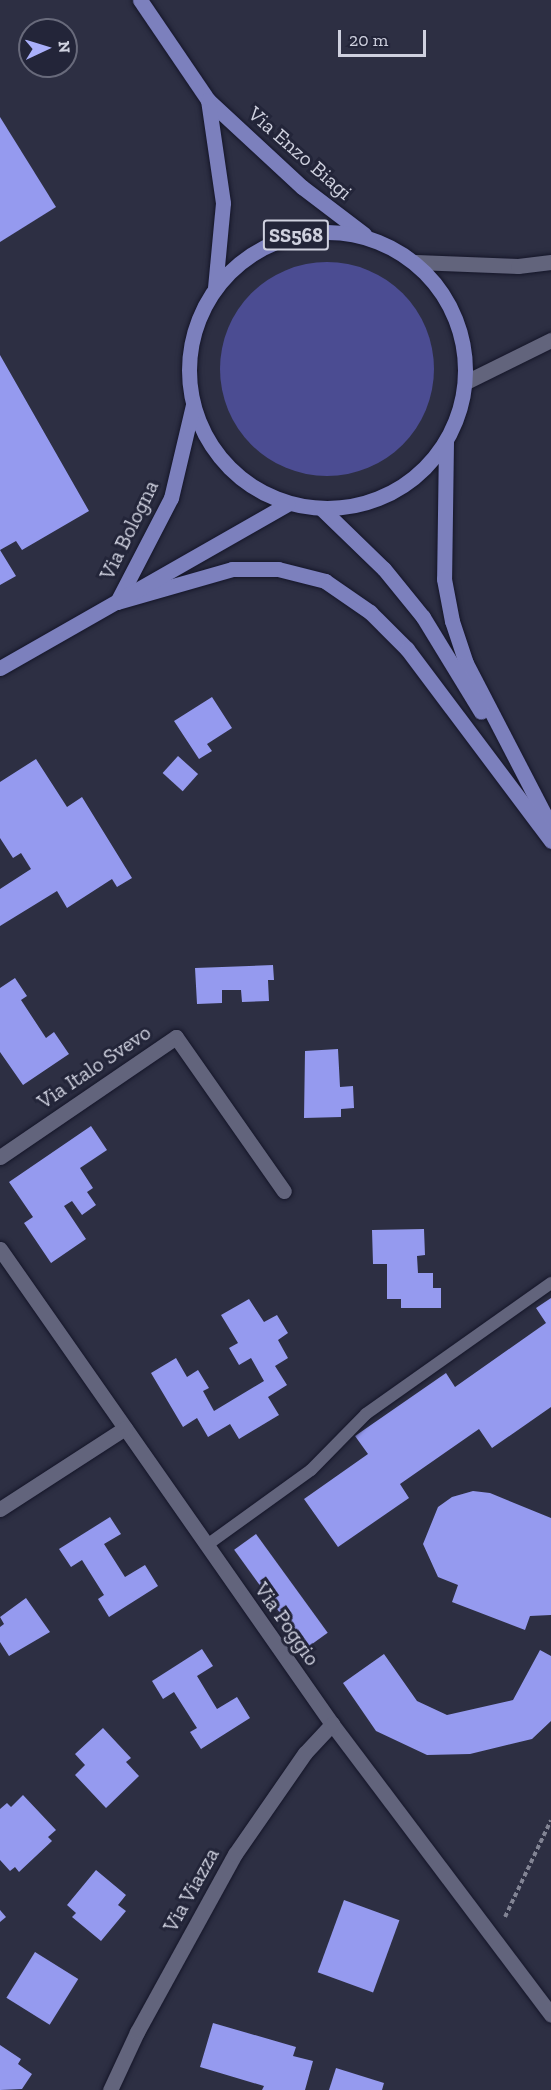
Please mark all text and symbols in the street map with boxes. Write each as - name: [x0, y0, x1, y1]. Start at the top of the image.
- north arrow: [18, 18, 78, 78]
- scale bar: [341, 18, 430, 56]
- text: 20 m: [349, 29, 388, 51]
- text: N: [55, 40, 74, 54]
- street label: Via Enzo Biagi: [243, 101, 357, 205]
- road number: SS568: [262, 218, 330, 252]
- street label: Via Bologna: [94, 476, 164, 584]
- street label: Via Italo Svevo: [32, 1020, 156, 1114]
- street label: Via Poggio: [249, 1577, 325, 1671]
- street label: Via Viazza: [157, 1843, 225, 1937]

